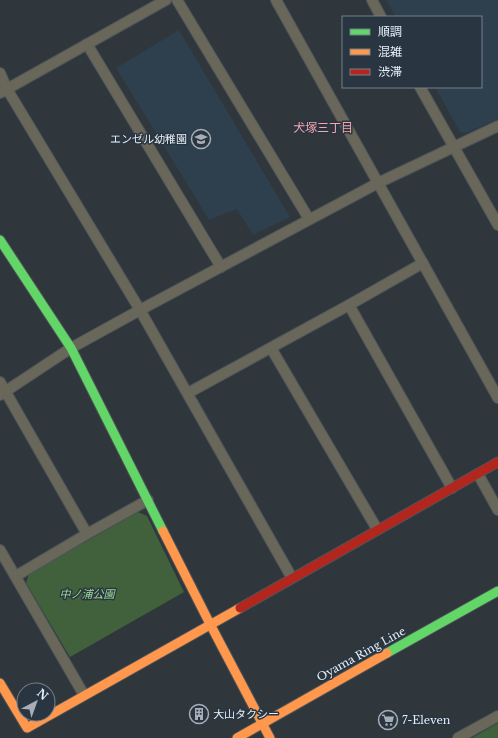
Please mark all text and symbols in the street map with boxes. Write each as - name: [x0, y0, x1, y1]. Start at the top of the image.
- legend: [342, 16, 482, 88]
- text: 順調: [378, 24, 402, 39]
- text: 混雑: [378, 44, 402, 59]
- text: 渋滞: [378, 64, 402, 79]
- district label: 犬塚三丁目: [293, 120, 353, 135]
- school or university icon: エンゼル幼稚園: [190, 128, 212, 150]
- place label: エンゼル幼稚園: [110, 132, 187, 146]
- park label: 中ノ浦公園: [60, 587, 116, 601]
- street label: Oyama Ring Line: [314, 624, 408, 684]
- north arrow: [16, 682, 56, 722]
- text: N: [34, 686, 52, 704]
- building icon: 大山タクシー: [188, 703, 210, 725]
- place label: 大山タクシー: [213, 707, 279, 721]
- supermarket icon: 7-Eleven: [377, 709, 399, 731]
- place label: 7-Eleven: [402, 713, 451, 727]

